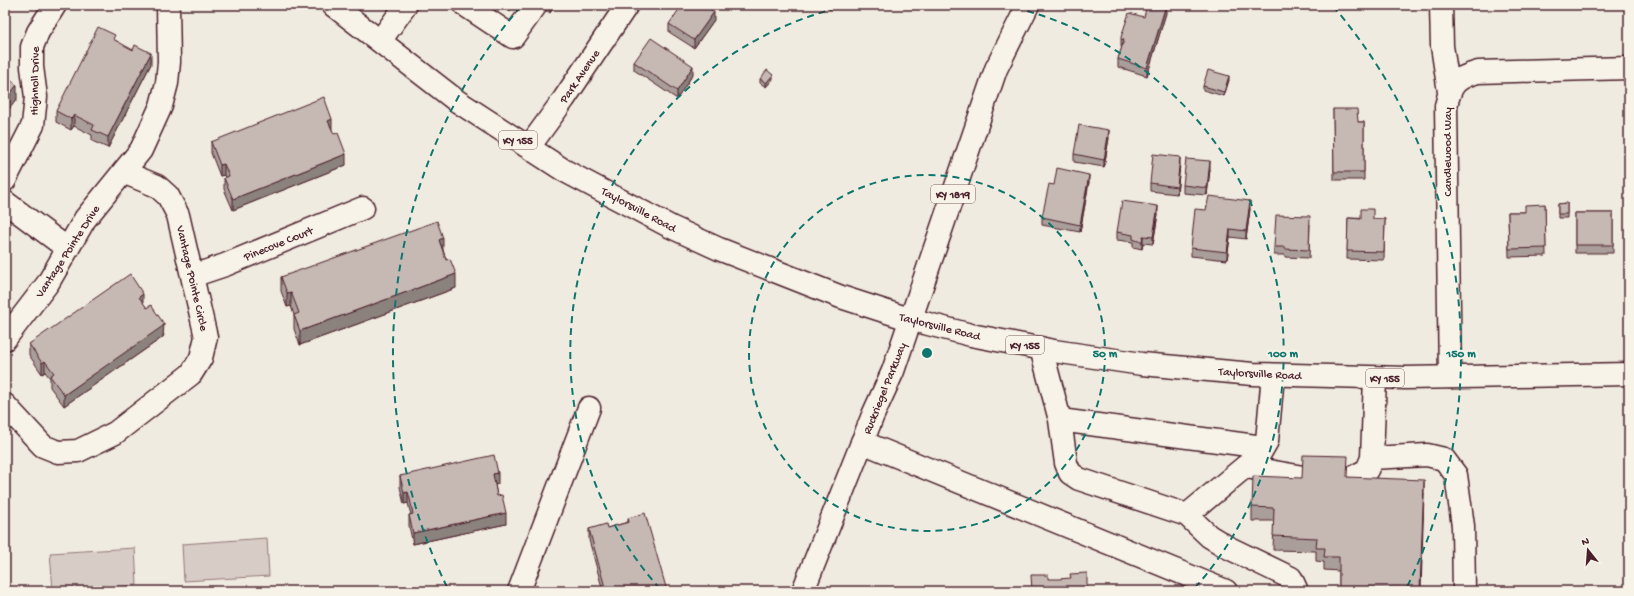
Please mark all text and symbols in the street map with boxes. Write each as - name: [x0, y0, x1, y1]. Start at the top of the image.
- street label: Highnoll Drive: [28, 46, 44, 116]
- street label: Park Avenue: [557, 47, 604, 107]
- street label: Candlewood Way: [1442, 107, 1456, 197]
- road number: KY 155: [499, 131, 537, 149]
- street label: Taylorsville Road: [597, 185, 679, 237]
- road number: KY 1819: [931, 185, 975, 203]
- street label: Vantage Pointe Drive: [33, 202, 104, 302]
- street label: Vantage Pointe Circle: [172, 223, 210, 333]
- street label: Pinecove Court: [241, 224, 316, 265]
- street label: Taylorsville Road: [897, 311, 982, 345]
- road number: KY 155: [1006, 336, 1044, 354]
- street label: Ruckriegel Parkway: [861, 341, 911, 437]
- centre of rings: [920, 346, 934, 360]
- text: 50 m: [1093, 348, 1118, 362]
- text: 100 m: [1267, 348, 1298, 362]
- text: 150 m: [1445, 348, 1476, 362]
- street label: Taylorsville Road: [1217, 366, 1303, 384]
- road number: KY 155: [1366, 369, 1404, 387]
- north arrow: [1568, 530, 1608, 570]
- text: N: [1580, 536, 1591, 549]

